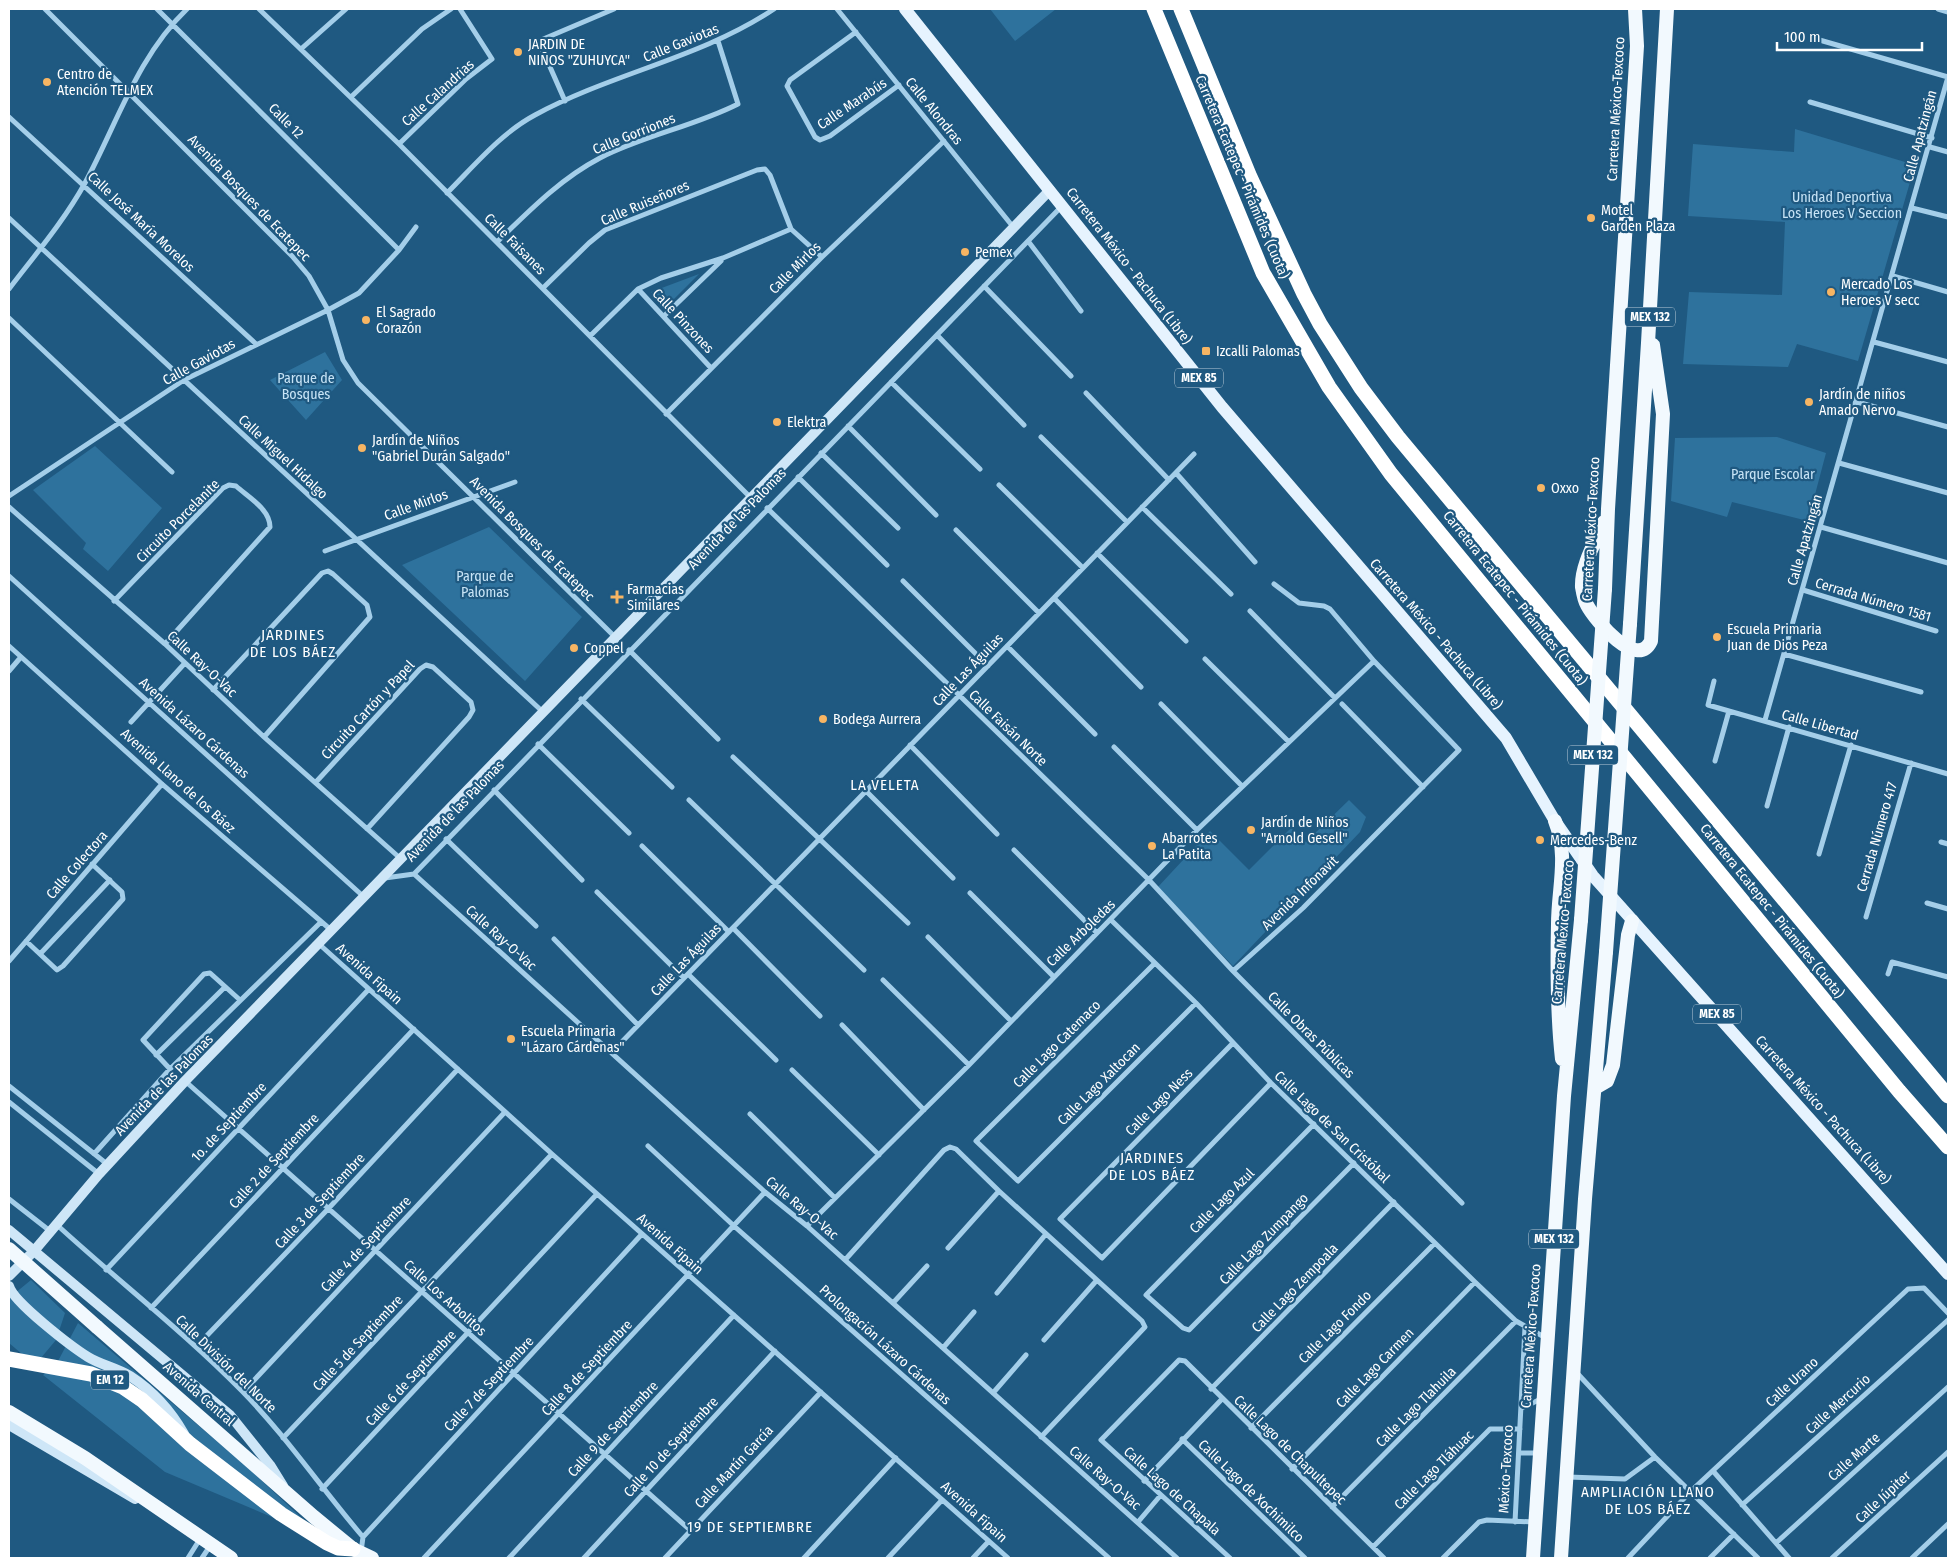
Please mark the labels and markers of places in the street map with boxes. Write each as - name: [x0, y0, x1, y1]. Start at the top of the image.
- place label: JARDIN DE NIÑOS "ZUHUYCA": [528, 36, 630, 69]
- marker: JARDIN DE NIÑOS "ZUHUYCA": [512, 46, 524, 58]
- place label: Centro de Atención TELMEX: [57, 66, 153, 99]
- marker: Centro de Atención TELMEX: [41, 76, 53, 88]
- place label: Motel Garden Plaza: [1601, 202, 1675, 235]
- marker: Motel Garden Plaza: [1585, 212, 1597, 224]
- place label: Pemex: [975, 244, 1013, 261]
- marker: Pemex: [959, 246, 971, 258]
- place label: Mercado Los Heroes V secc: [1841, 276, 1919, 309]
- marker: Mercado Los Heroes V secc: [1825, 286, 1837, 298]
- place label: El Sagrado Corazón: [376, 304, 436, 337]
- marker: El Sagrado Corazón: [360, 314, 372, 326]
- place label: Izcalli Palomas: [1216, 343, 1300, 360]
- marker: Izcalli Palomas: [1200, 345, 1212, 357]
- place label: Jardín de niños Amado Nervo: [1819, 386, 1905, 419]
- marker: Jardín de niños Amado Nervo: [1803, 396, 1815, 408]
- place label: Elektra: [787, 414, 827, 431]
- marker: Elektra: [771, 416, 783, 428]
- place label: Jardín de Niños "Gabriel Durán Salgado": [372, 432, 510, 465]
- marker: Jardín de Niños "Gabriel Durán Salgado": [356, 442, 368, 454]
- place label: Oxxo: [1551, 480, 1579, 497]
- marker: Oxxo: [1535, 482, 1547, 494]
- place label: Farmacias Similares: [627, 581, 684, 614]
- marker: Farmacias Similares: [611, 591, 623, 603]
- place label: Escuela Primaria Juan de Dios Peza: [1727, 621, 1828, 654]
- marker: Escuela Primaria Juan de Dios Peza: [1711, 631, 1723, 643]
- place label: Coppel: [584, 640, 624, 657]
- marker: Coppel: [568, 642, 580, 654]
- place label: Bodega Aurrera: [833, 711, 921, 728]
- marker: Bodega Aurrera: [817, 713, 829, 725]
- place label: Jardín de Niños "Arnold Gesell": [1261, 814, 1349, 847]
- marker: Jardín de Niños "Arnold Gesell": [1245, 824, 1257, 836]
- place label: Abarrotes La Patita: [1162, 830, 1218, 863]
- place label: Mercedes-Benz: [1550, 832, 1637, 849]
- marker: Mercedes-Benz: [1534, 834, 1546, 846]
- marker: Abarrotes La Patita: [1146, 840, 1158, 852]
- place label: Escuela Primaria "Lázaro Cárdenas": [521, 1023, 625, 1056]
- marker: Escuela Primaria "Lázaro Cárdenas": [505, 1033, 517, 1045]

